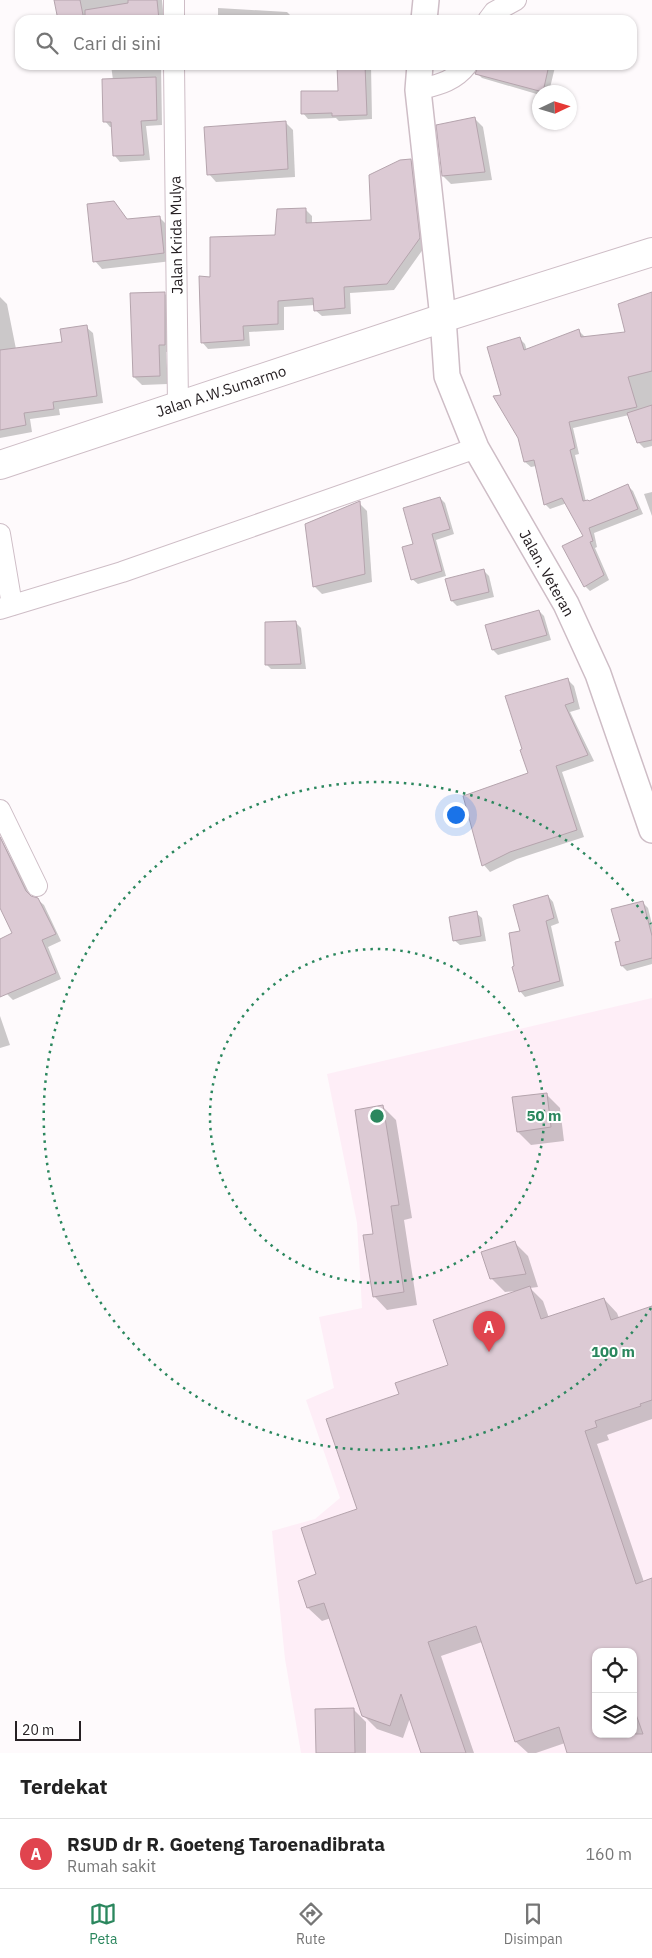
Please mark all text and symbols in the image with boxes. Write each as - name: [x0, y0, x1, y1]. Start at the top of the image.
- search box: [15, 15, 637, 70]
- icon: search: [33, 29, 61, 57]
- text: Cari di sini: [73, 31, 161, 55]
- north arrow: [532, 85, 577, 130]
- street label: Jalan Krida Mulya: [165, 176, 187, 294]
- street label: Jalan A.W.Sumarmo: [154, 361, 288, 421]
- street label: Jalan. Veteran: [515, 526, 579, 620]
- your location: [443, 802, 469, 828]
- text: 50 m: [527, 1106, 561, 1125]
- centre of rings: [368, 1107, 386, 1125]
- pin: A: [473, 1311, 505, 1352]
- text: 100 m: [591, 1342, 635, 1361]
- map controls: [592, 1648, 637, 1738]
- button: locate: [592, 1648, 637, 1693]
- button: layers: [592, 1693, 637, 1738]
- scale bar: [15, 1718, 81, 1741]
- text: 20 m: [22, 1721, 54, 1739]
- text: Terdekat: [20, 1772, 108, 1800]
- text: RSUD dr R. Goeteng Taroenadibrata: [67, 1832, 385, 1856]
- text: A: [31, 1844, 41, 1864]
- text: 160 m: [585, 1844, 632, 1864]
- text: Rumah sakit: [67, 1856, 156, 1876]
- tab: Peta: [89, 1900, 117, 1948]
- tab: Rute: [296, 1900, 325, 1948]
- tab: Disimpan: [504, 1900, 563, 1948]

